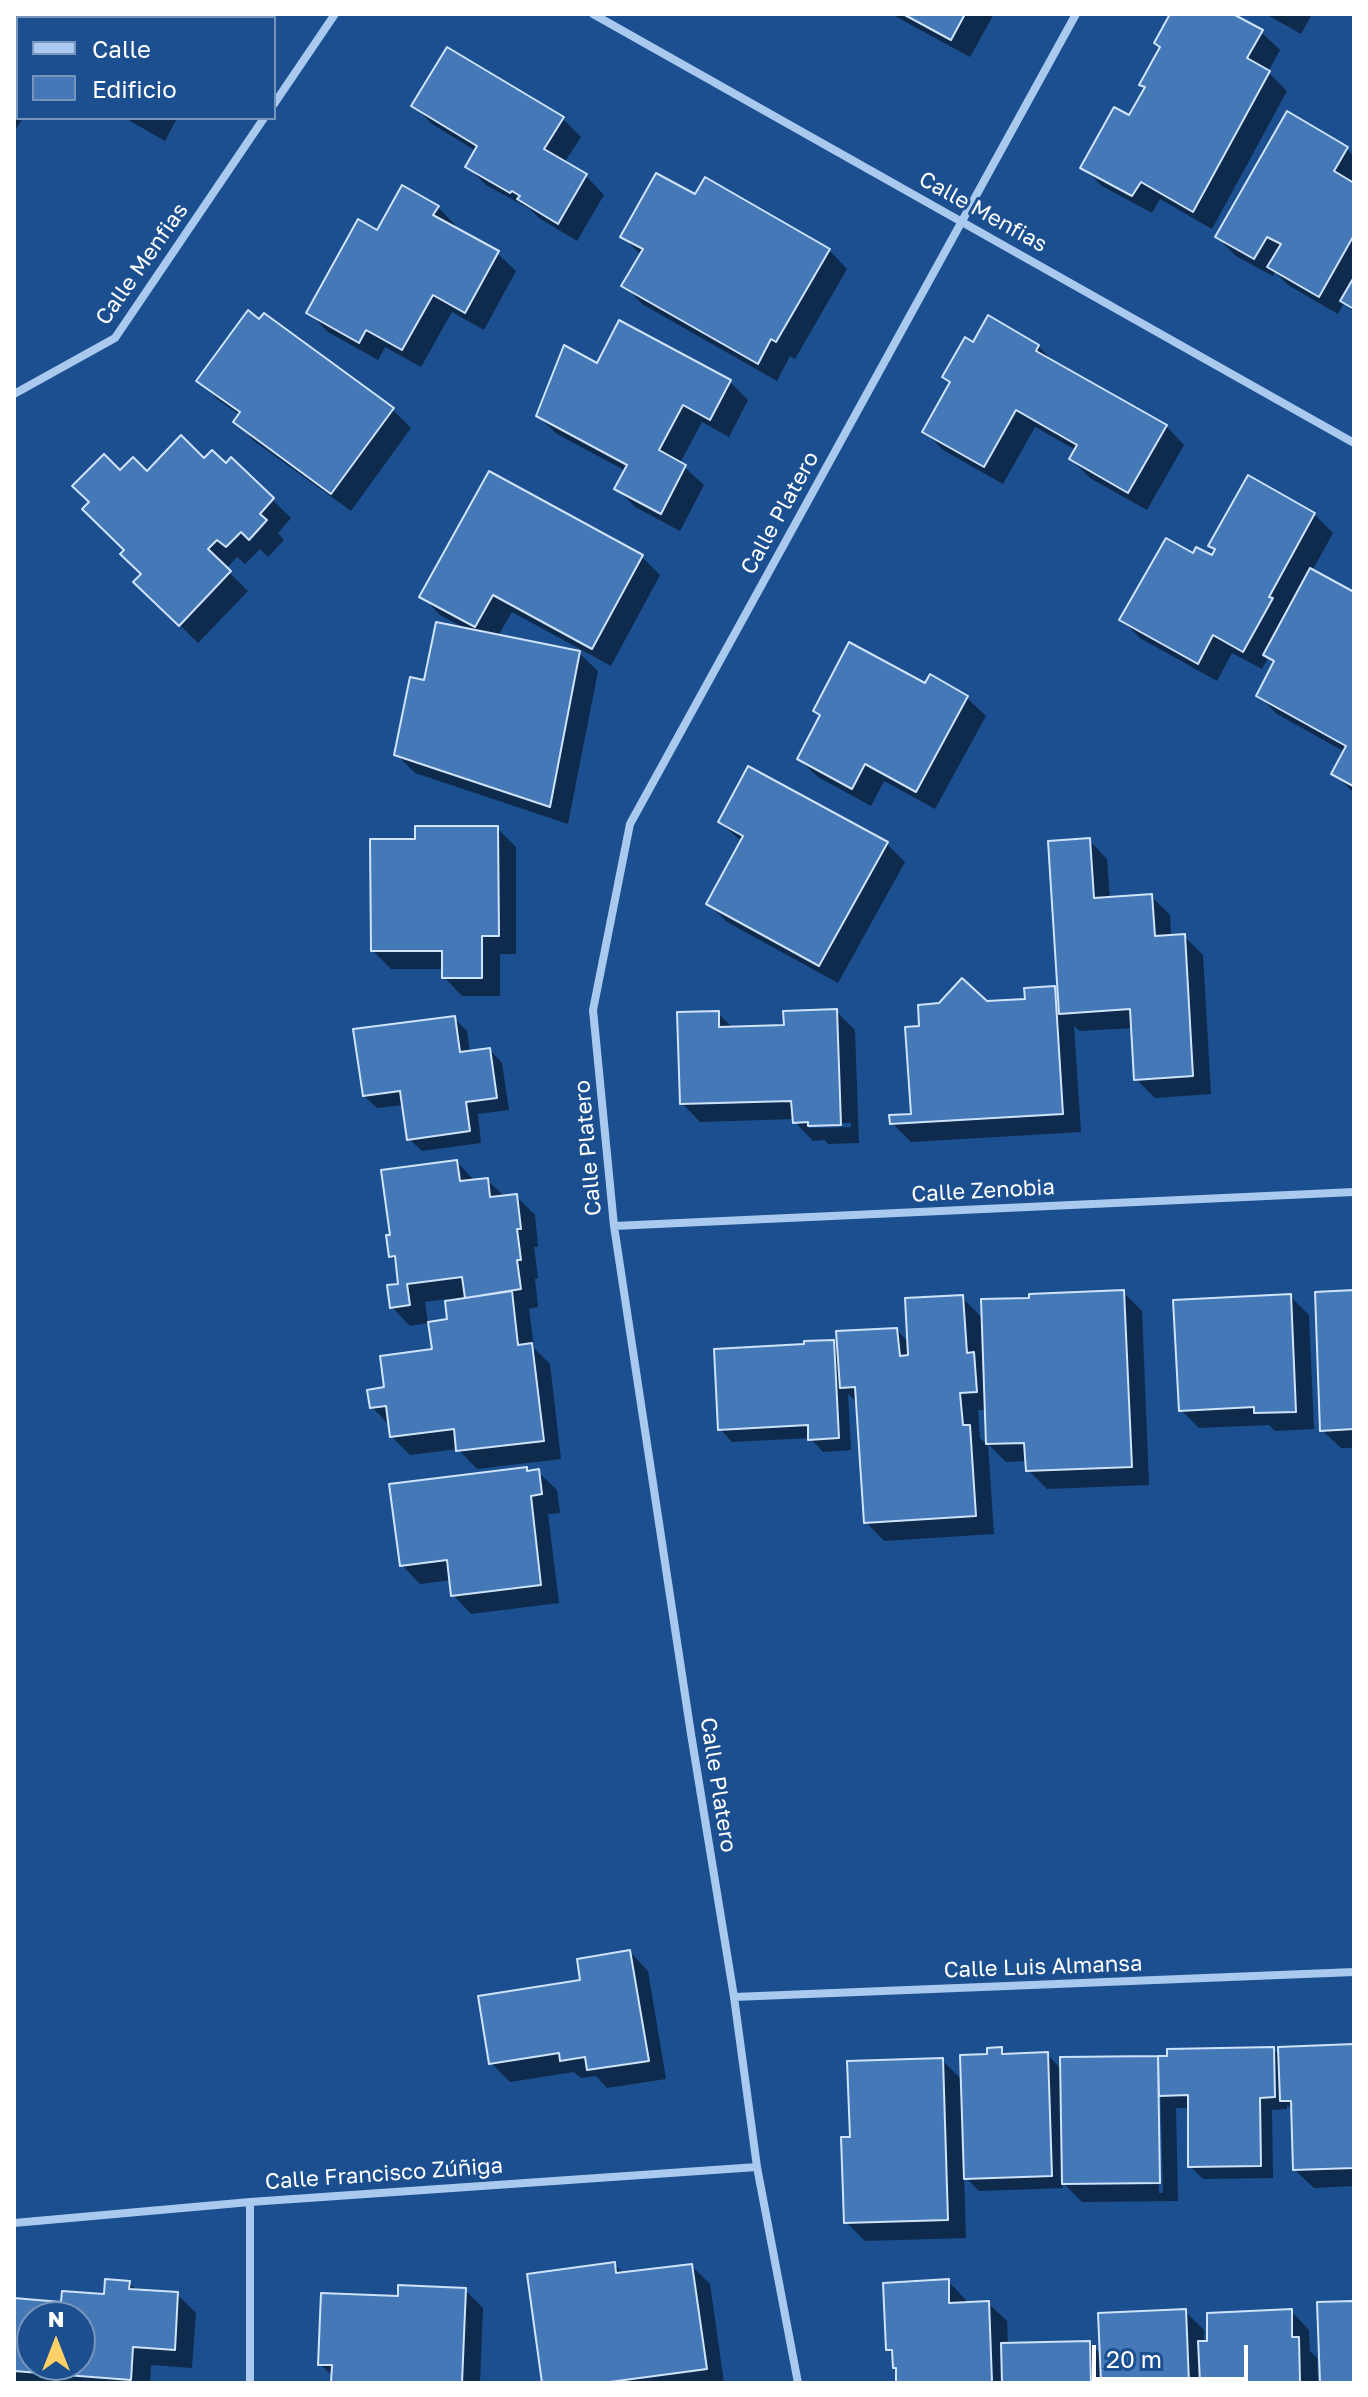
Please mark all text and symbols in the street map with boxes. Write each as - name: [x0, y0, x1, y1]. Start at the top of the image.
- legend: [16, 16, 276, 120]
- text: Calle: [92, 34, 151, 63]
- text: Edificio: [92, 74, 177, 103]
- street label: Calle Menfias: [914, 166, 1052, 258]
- street label: Calle Menfias: [90, 198, 194, 330]
- street label: Calle Platero: [735, 447, 825, 579]
- street label: Calle Platero: [569, 1079, 607, 1217]
- street label: Calle Zenobia: [911, 1174, 1055, 1208]
- street label: Calle Platero: [694, 1716, 742, 1854]
- street label: Calle Luis Almansa: [943, 1950, 1143, 1984]
- street label: Calle Francisco Zúñiga: [264, 2153, 504, 2195]
- north arrow: [16, 2301, 96, 2381]
- text: N: [48, 2305, 64, 2332]
- scale bar: [1096, 2329, 1252, 2379]
- text: 20 m: [1106, 2344, 1162, 2373]

